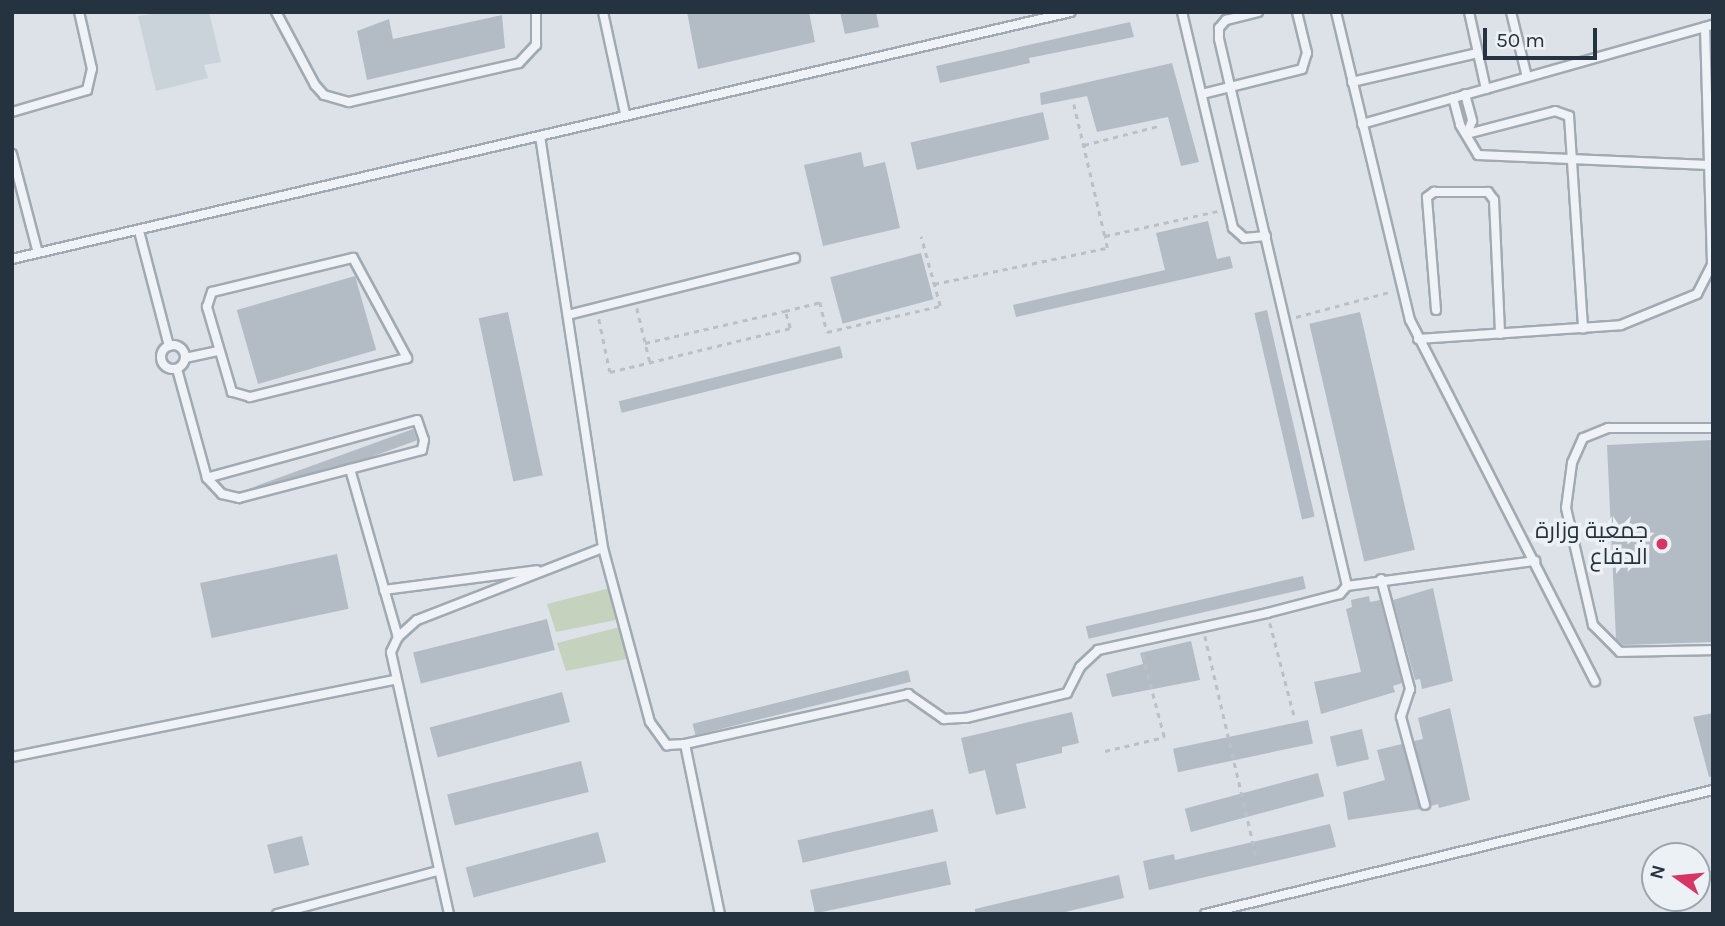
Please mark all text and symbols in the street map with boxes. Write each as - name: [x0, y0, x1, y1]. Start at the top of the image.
- scale bar: [1487, 14, 1601, 58]
- text: 50 m: [1496, 28, 1545, 52]
- place label: جمعية وزارة الدفاع: [1535, 517, 1648, 571]
- marker: جمعية وزارة الدفاع: [1654, 536, 1670, 552]
- north arrow: [1641, 842, 1711, 912]
- text: N: [1645, 863, 1670, 882]

